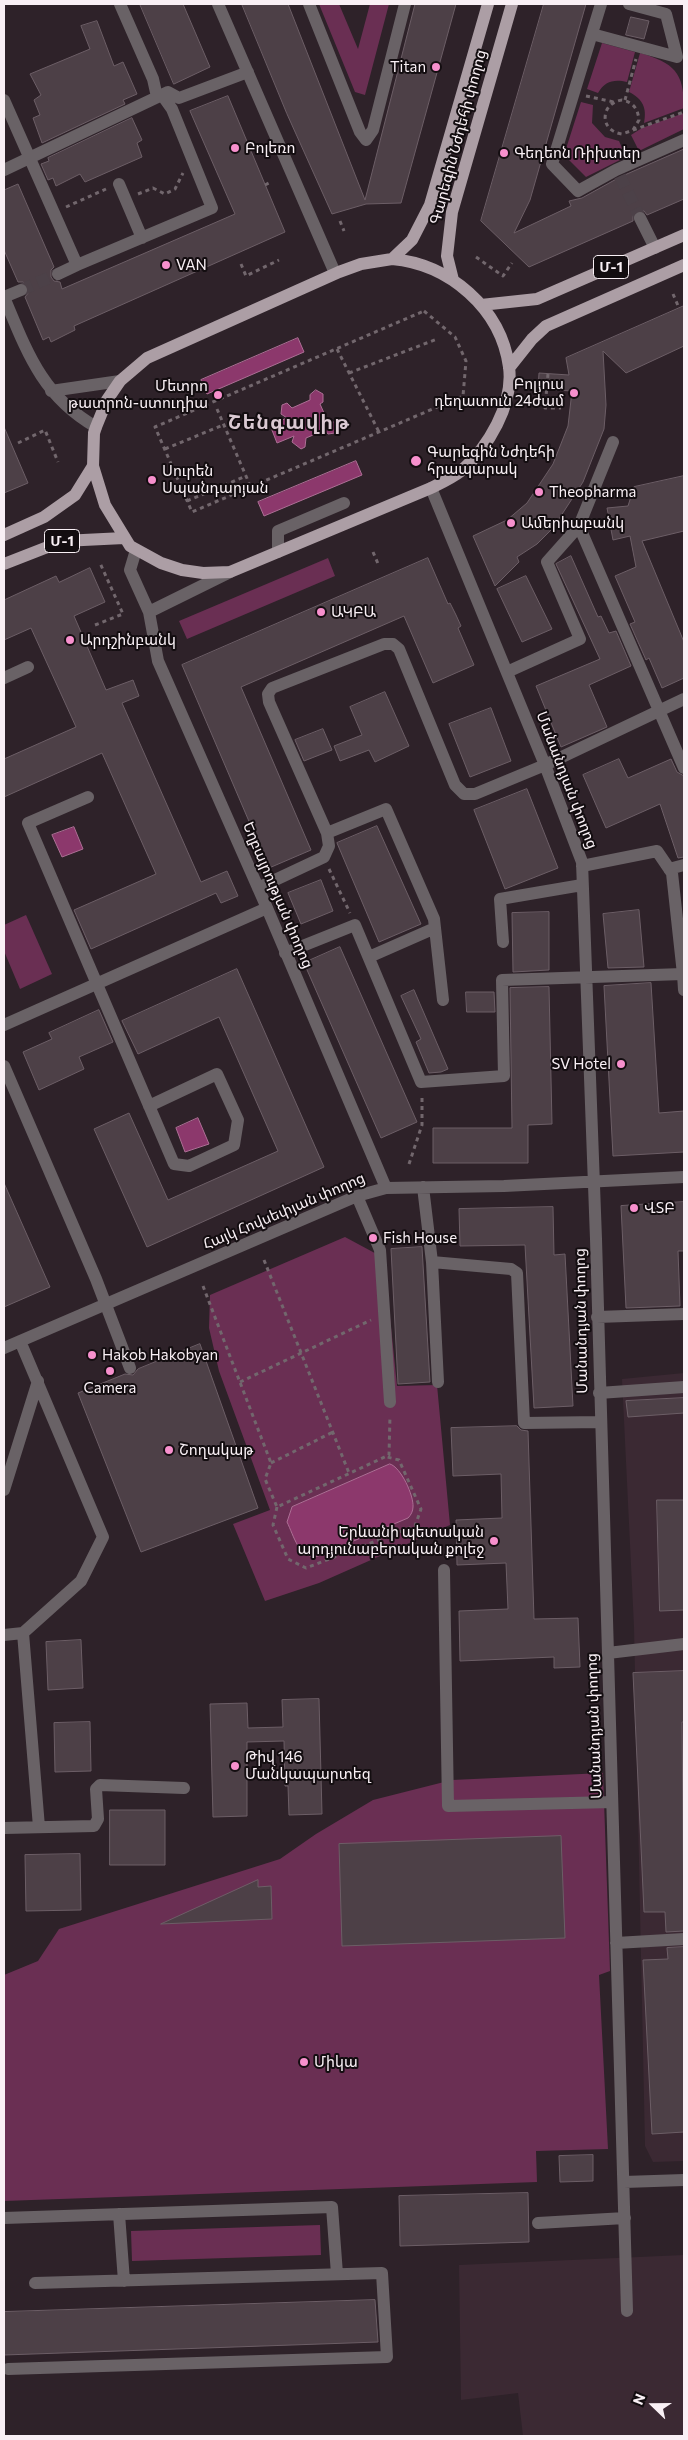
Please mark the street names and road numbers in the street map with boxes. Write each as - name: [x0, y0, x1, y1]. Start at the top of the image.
- street label: Գարեգին Նժդեհի փողոց: [426, 48, 490, 226]
- road number: Մ-1: [594, 256, 628, 278]
- road number: Մ-1: [44, 530, 80, 552]
- street label: Մանանդյան փողոց: [532, 709, 602, 851]
- street label: Եղբայրության փողոց: [239, 819, 317, 971]
- street label: Հայկ Հովսեփյան փողոց: [200, 1169, 368, 1253]
- street label: Մանանդյան փողոց: [571, 1248, 591, 1394]
- street label: Մանանդյան փողոց: [582, 1653, 606, 1799]

